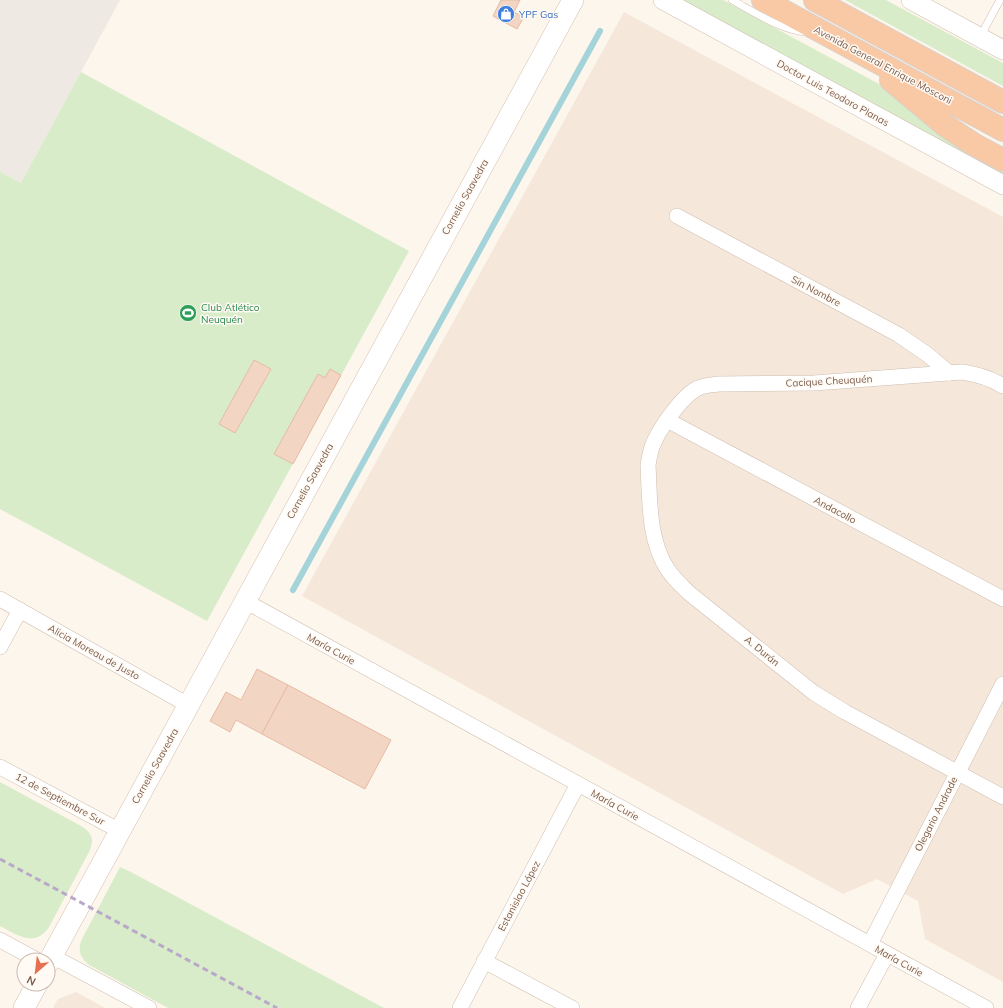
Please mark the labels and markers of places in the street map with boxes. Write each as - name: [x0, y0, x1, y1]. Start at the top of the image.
- shop icon: YPF Gas: [496, 4, 516, 24]
- place label: YPF Gas: [518, 8, 558, 21]
- place label: Club Atlético Neuquén: [201, 301, 260, 326]
- sports icon: Club Atlético Neuquén: [178, 303, 198, 323]

